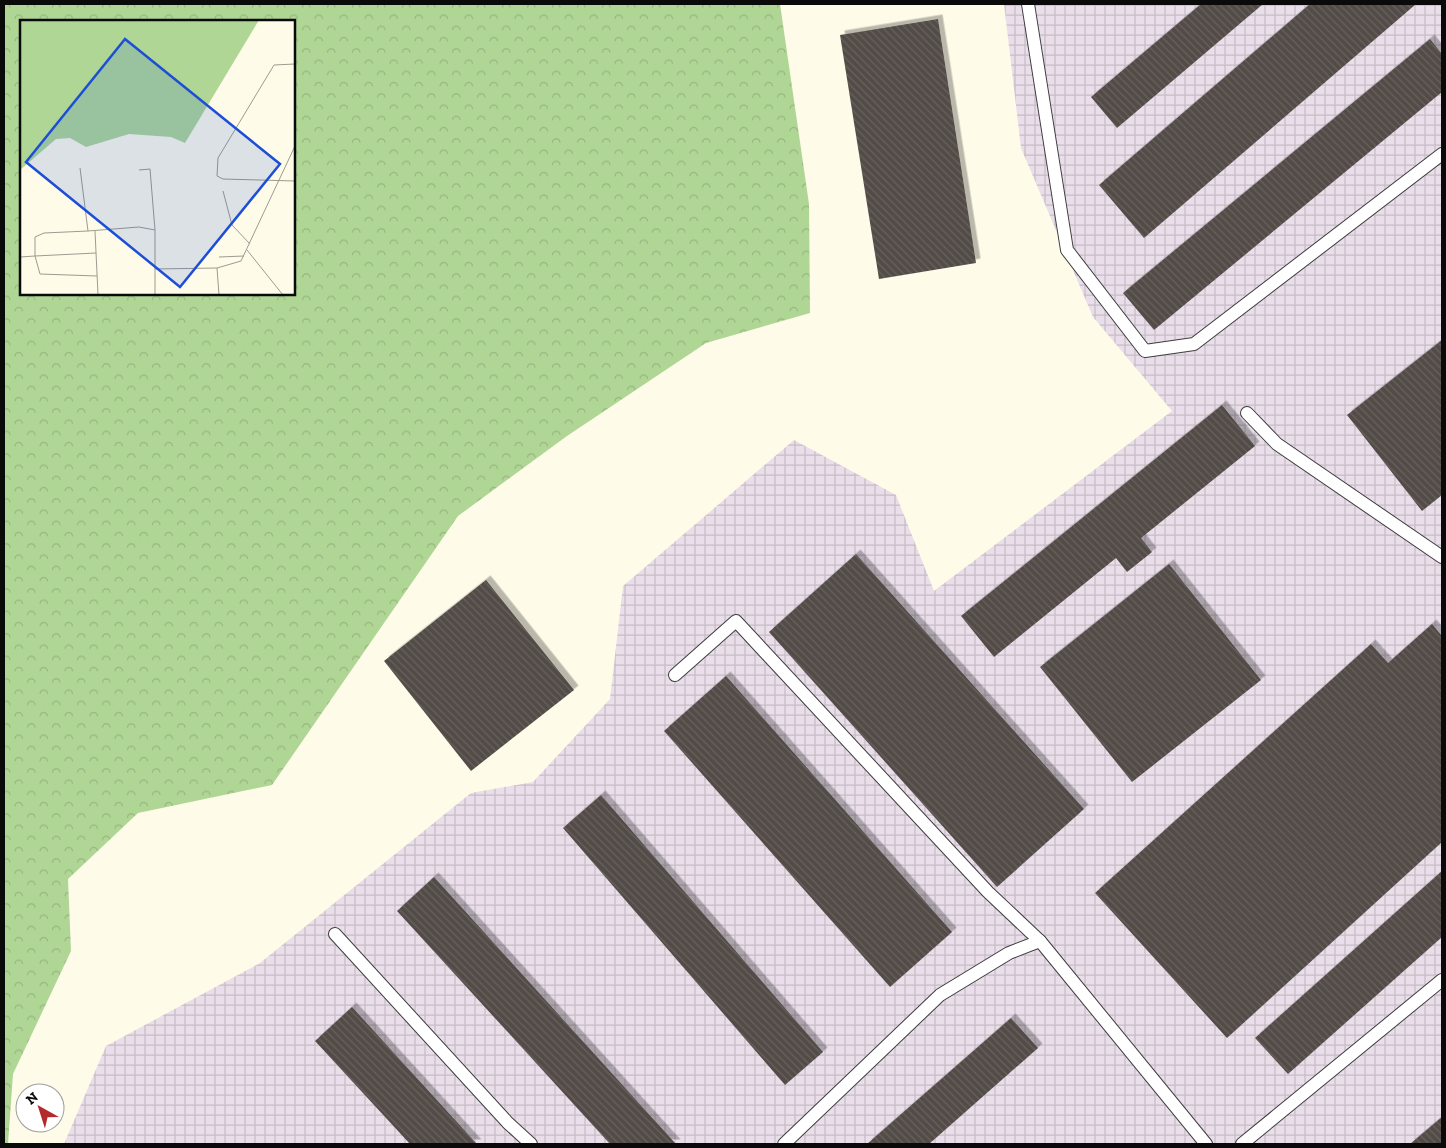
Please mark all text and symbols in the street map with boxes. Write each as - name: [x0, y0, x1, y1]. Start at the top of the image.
- inset map: [20, 20, 295, 295]
- north arrow: [15, 1083, 65, 1133]
- text: N: [23, 1088, 42, 1108]

